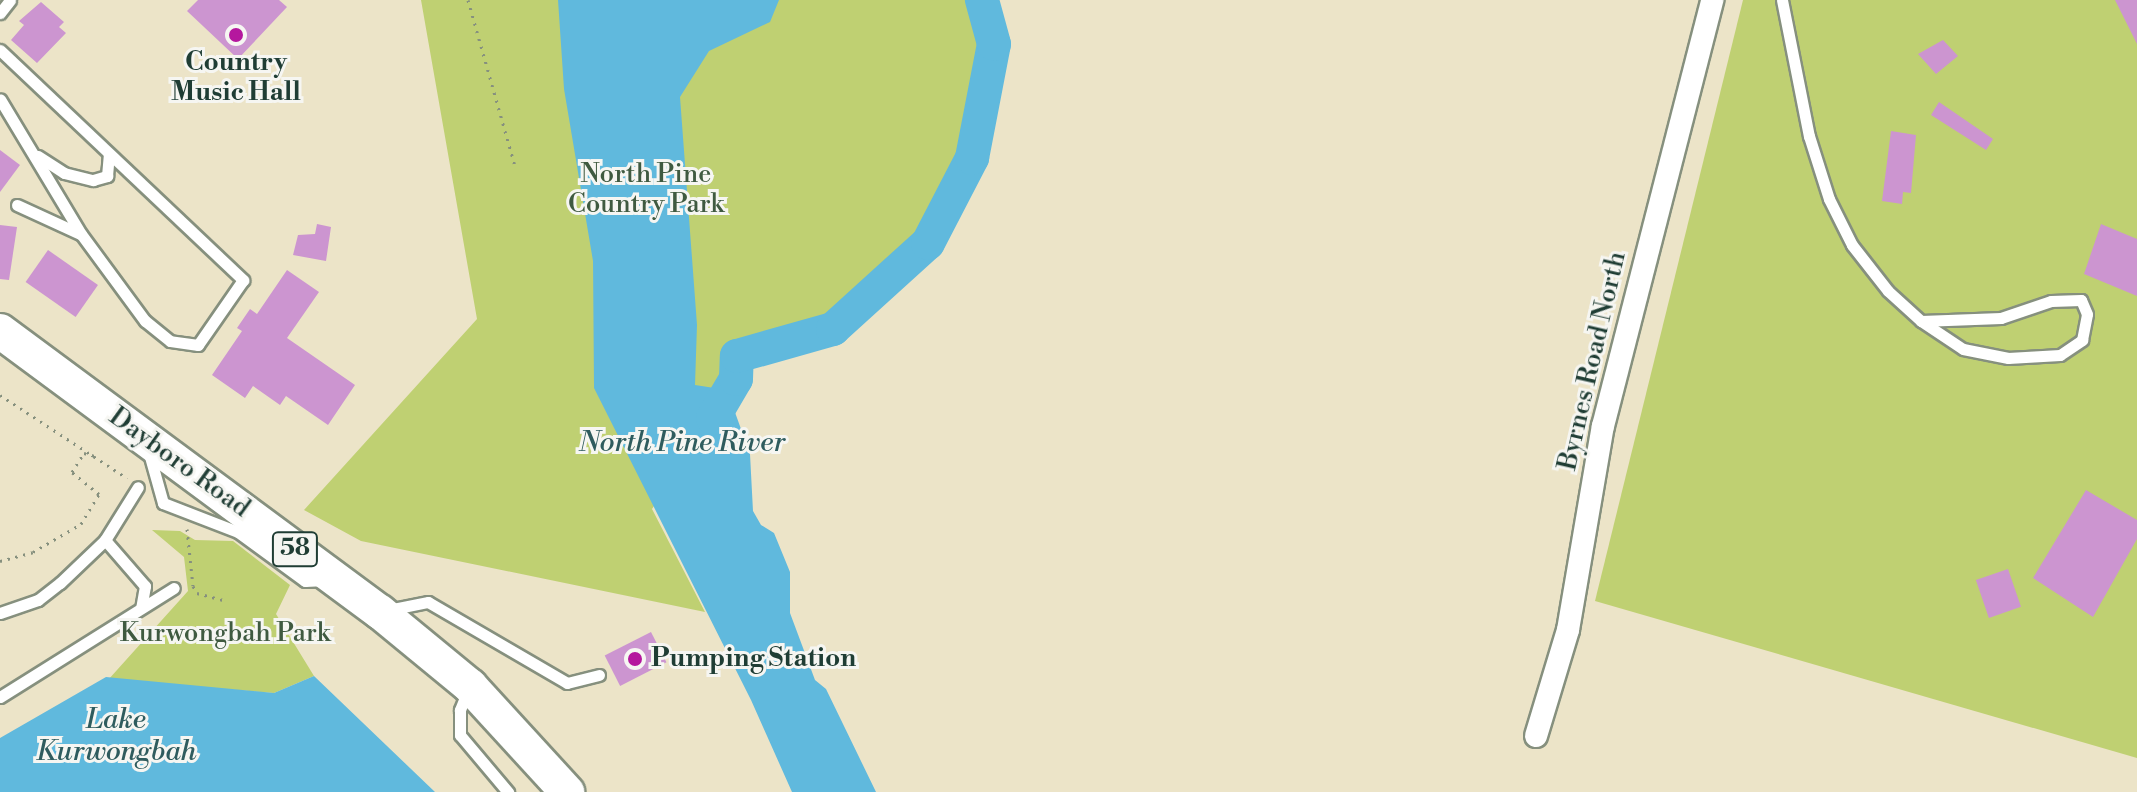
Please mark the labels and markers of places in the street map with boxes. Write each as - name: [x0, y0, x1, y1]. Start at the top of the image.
- marker: Country Music Hall: [227, 26, 245, 44]
- place label: Country Music Hall: [171, 47, 301, 108]
- place label: Pumping Station: [651, 643, 856, 675]
- marker: Pumping Station: [626, 650, 644, 668]

